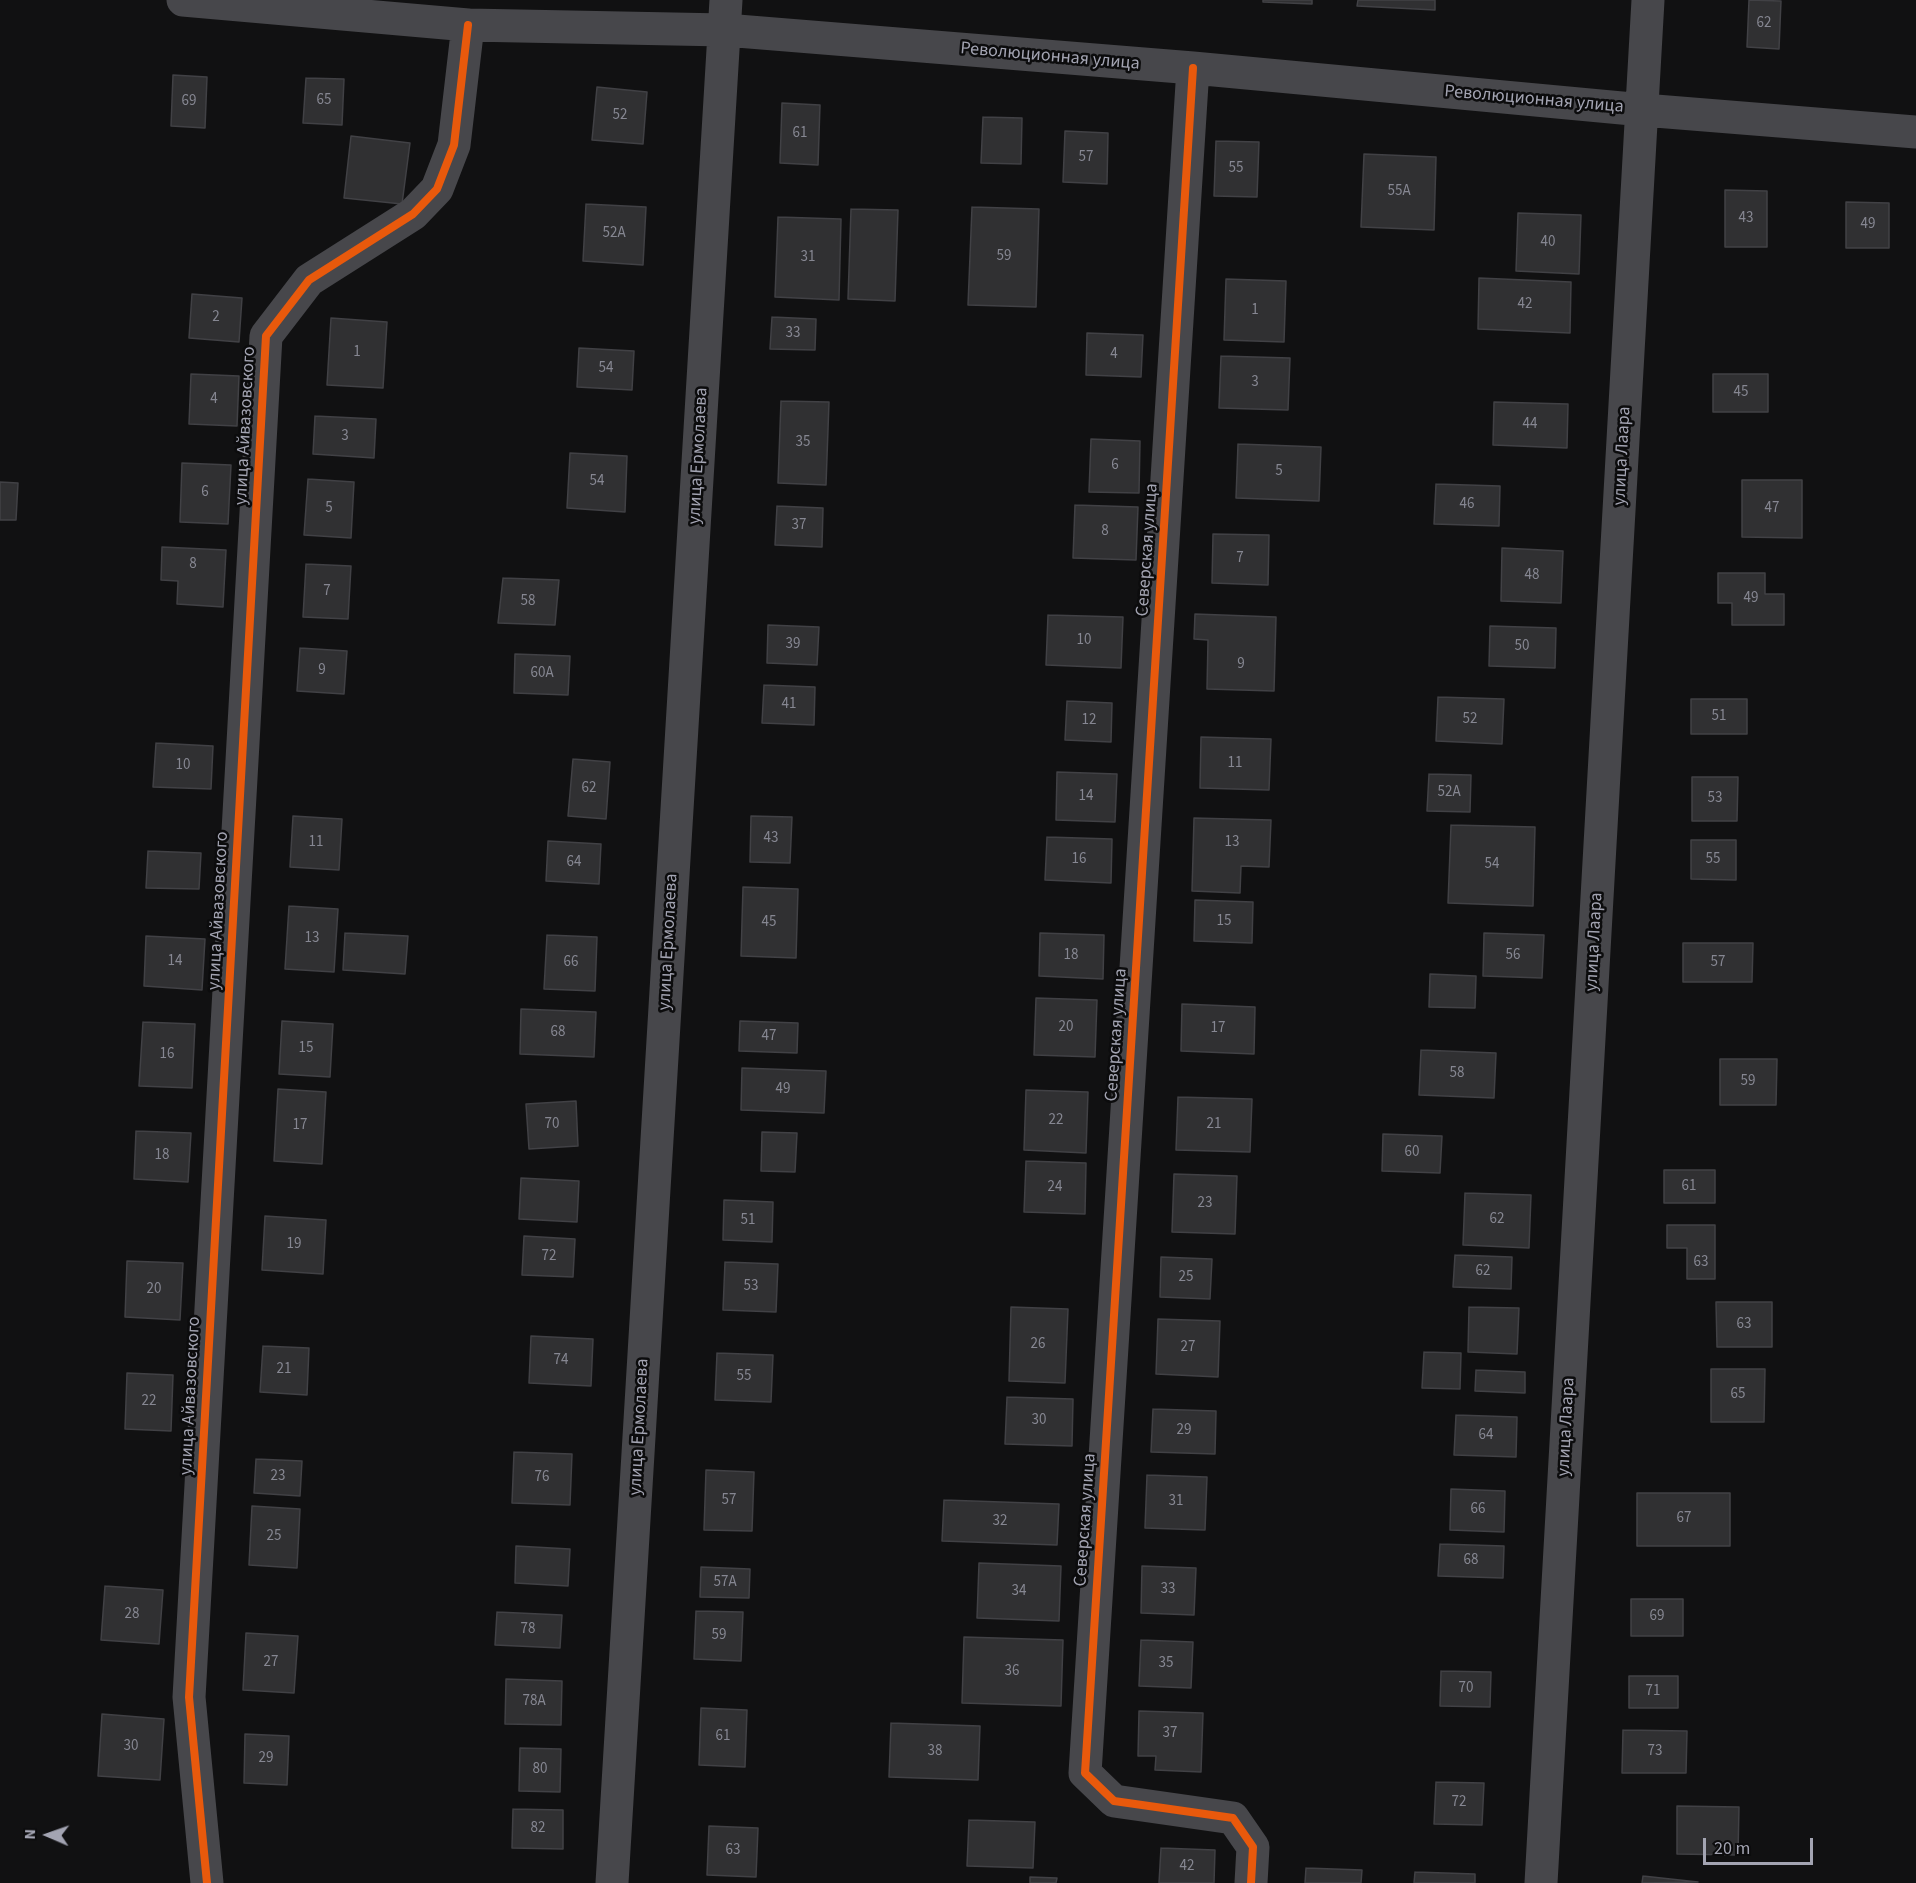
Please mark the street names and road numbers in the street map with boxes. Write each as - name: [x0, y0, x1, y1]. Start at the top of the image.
- street label: Революционная улица: [960, 38, 1140, 76]
- street label: Революционная улица: [1444, 81, 1624, 119]
- street label: улица Айвазовского: [231, 346, 261, 506]
- street label: улица Ермолаева: [685, 387, 713, 525]
- street label: улица Лаара: [1610, 406, 1636, 506]
- street label: Северская улица: [1133, 483, 1163, 617]
- street label: улица Айвазовского: [204, 831, 234, 991]
- street label: улица Ермолаева: [655, 873, 683, 1011]
- street label: улица Лаара: [1582, 892, 1608, 992]
- street label: Северская улица: [1102, 968, 1132, 1102]
- street label: улица Айвазовского: [176, 1316, 206, 1476]
- street label: улица Ермолаева: [626, 1358, 654, 1496]
- street label: улица Лаара: [1554, 1377, 1580, 1477]
- street label: Северская улица: [1071, 1453, 1101, 1587]

